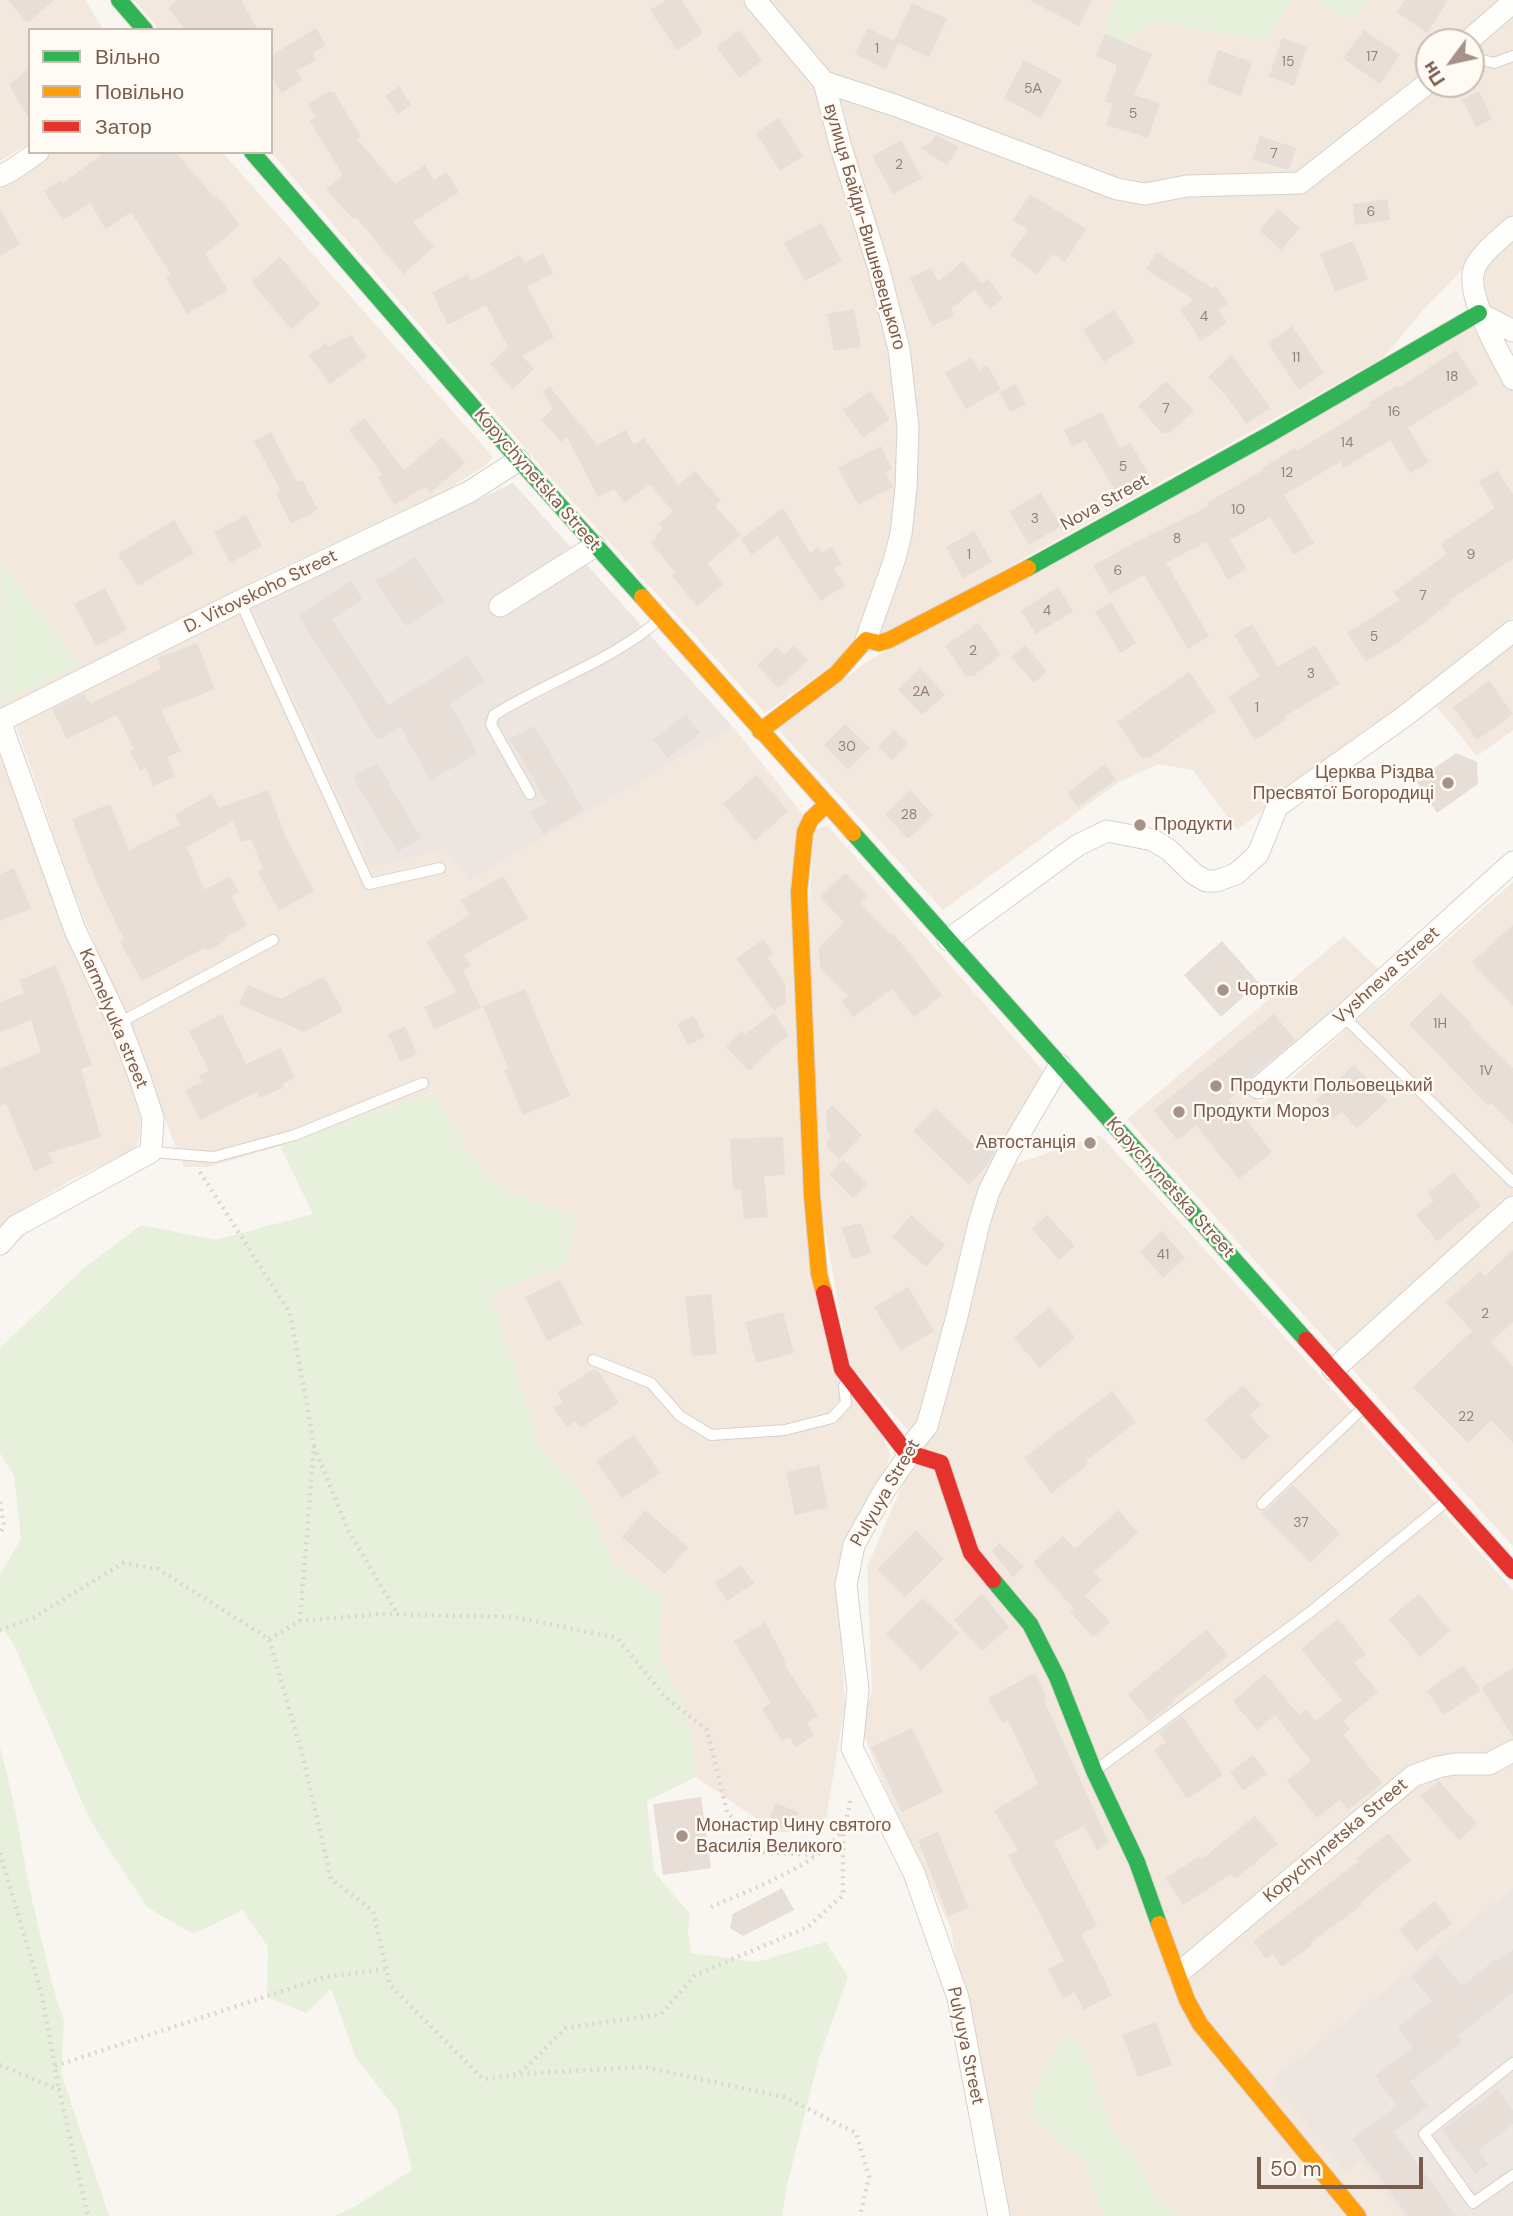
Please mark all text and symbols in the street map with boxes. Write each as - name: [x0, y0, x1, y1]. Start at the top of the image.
- legend: [28, 28, 273, 154]
- north arrow: [1415, 28, 1485, 98]
- house number: 1: [875, 41, 879, 57]
- text: Вільно: [95, 43, 160, 71]
- house number: 17: [1366, 49, 1378, 65]
- house number: 15: [1282, 54, 1294, 70]
- text: Пн: [1416, 56, 1451, 91]
- text: Повільно: [95, 78, 184, 106]
- house number: 5А: [1024, 81, 1042, 97]
- street label: вулиця Байди-Вишневецького: [818, 101, 910, 353]
- house number: 5: [1129, 106, 1137, 122]
- text: Затор: [95, 113, 152, 141]
- house number: 7: [1270, 146, 1278, 162]
- house number: 2: [895, 157, 903, 173]
- house number: 6: [1367, 204, 1375, 220]
- house number: 4: [1200, 309, 1208, 325]
- house number: 11: [1292, 350, 1300, 366]
- house number: 18: [1446, 369, 1458, 385]
- house number: 7: [1162, 401, 1170, 417]
- street label: Kopychynetska Street: [469, 404, 605, 556]
- house number: 16: [1387, 404, 1401, 420]
- house number: 14: [1341, 435, 1353, 451]
- house number: 5: [1119, 459, 1127, 475]
- house number: 12: [1281, 465, 1293, 481]
- street label: Nova Street: [1057, 470, 1153, 536]
- house number: 10: [1231, 502, 1245, 518]
- house number: 3: [1031, 511, 1039, 527]
- house number: 8: [1173, 531, 1181, 547]
- street label: D. Vitovskoho Street: [181, 546, 341, 638]
- house number: 1: [967, 547, 971, 563]
- house number: 9: [1467, 547, 1475, 563]
- house number: 6: [1114, 563, 1122, 579]
- house number: 7: [1419, 588, 1427, 604]
- house number: 4: [1043, 603, 1051, 619]
- house number: 5: [1370, 629, 1378, 645]
- house number: 2: [969, 643, 977, 659]
- house number: 3: [1307, 666, 1315, 682]
- house number: 2А: [912, 684, 930, 700]
- house number: 1: [1255, 700, 1259, 716]
- house number: 30: [838, 739, 856, 755]
- place label: Церква Різдва Пресвятої Богородиці: [1253, 762, 1434, 804]
- marker: Церква Різдва Пресвятої Богородиці: [1440, 775, 1456, 791]
- house number: 28: [901, 807, 917, 823]
- place label: Продукти: [1154, 814, 1232, 836]
- marker: Продукти: [1132, 817, 1148, 833]
- street label: Vyshneva Street: [1329, 923, 1445, 1029]
- street label: Karmelyuka street: [74, 946, 152, 1092]
- place label: Чортків: [1237, 979, 1298, 1001]
- marker: Чортків: [1215, 982, 1231, 998]
- house number: 1H: [1433, 1016, 1447, 1032]
- house number: 1V: [1479, 1063, 1493, 1079]
- place label: Продукти Польовецький: [1230, 1075, 1433, 1097]
- marker: Продукти Польовецький: [1208, 1078, 1224, 1094]
- place label: Продукти Мороз: [1193, 1101, 1330, 1123]
- marker: Продукти Мороз: [1171, 1104, 1187, 1120]
- street label: Kopychynetska Street: [1101, 1113, 1239, 1263]
- place label: Автостанція: [976, 1132, 1076, 1154]
- marker: Автостанція: [1082, 1135, 1098, 1151]
- house number: 41: [1157, 1247, 1169, 1263]
- house number: 2: [1481, 1306, 1489, 1322]
- house number: 22: [1458, 1409, 1474, 1425]
- street label: Pulyuya Street: [847, 1436, 925, 1550]
- house number: 37: [1293, 1515, 1309, 1531]
- street label: Kopychynetska Street: [1259, 1774, 1413, 1908]
- place label: Монастир Чину святого Василія Великого: [696, 1815, 891, 1857]
- marker: Монастир Чину святого Василія Великого: [674, 1828, 690, 1844]
- street label: Pulyuya Street: [942, 1985, 988, 2107]
- scale bar: [1261, 2142, 1427, 2186]
- text: 50 m: [1270, 2155, 1321, 2183]

